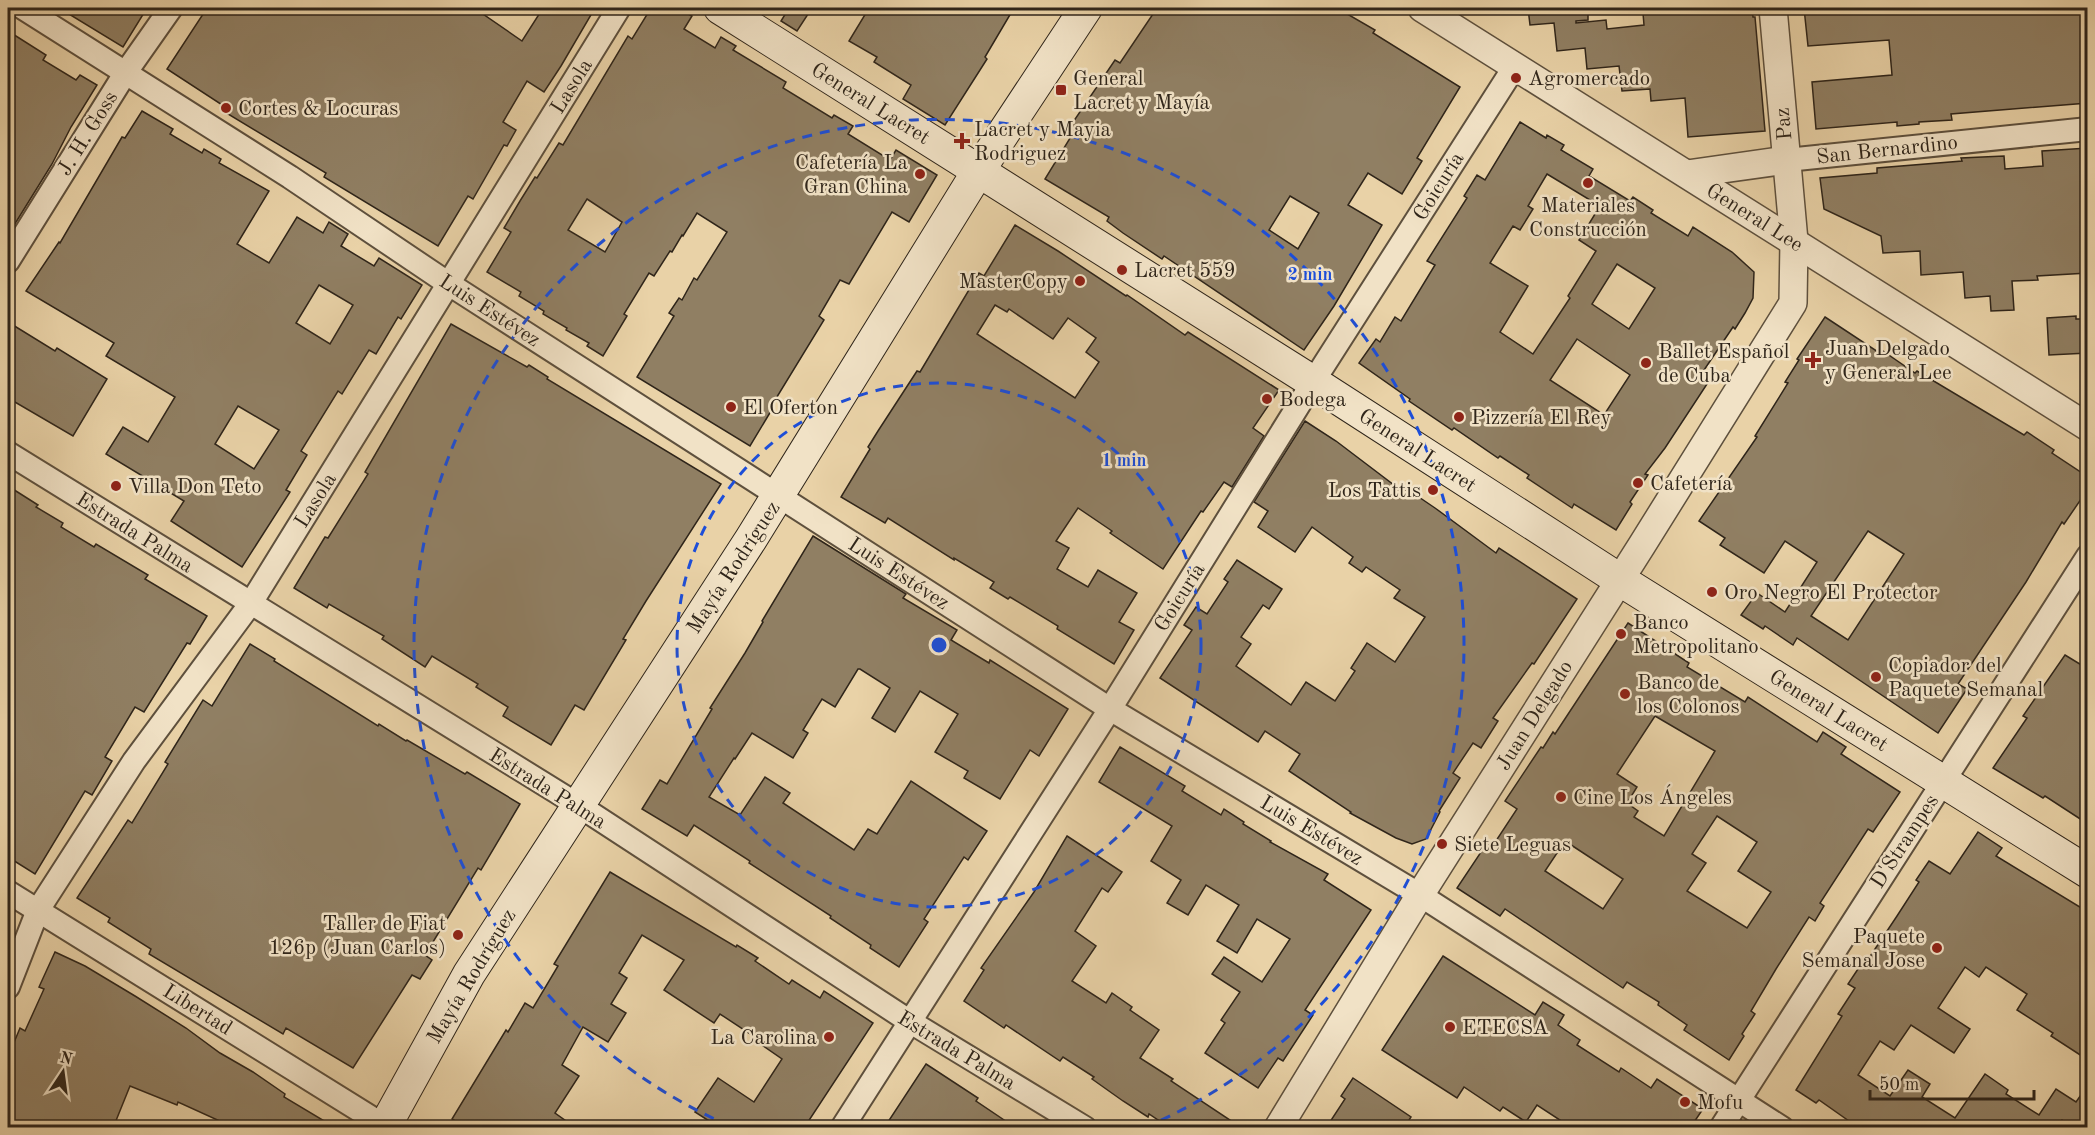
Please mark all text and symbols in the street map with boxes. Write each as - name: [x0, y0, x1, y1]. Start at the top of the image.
- street label: Lasola: [547, 56, 597, 118]
- street label: General Lacret: [807, 59, 933, 149]
- place label: General Lacret y Mayía: [1073, 69, 1210, 114]
- place label: Agromercado: [1528, 69, 1650, 90]
- marker: Agromercado: [1509, 71, 1523, 85]
- marker: General Lacret y Mayía: [1054, 83, 1068, 97]
- street label: J. H. Goss: [54, 88, 122, 180]
- place label: Cortes & Locuras: [238, 99, 398, 120]
- marker: Cortes & Locuras: [219, 101, 233, 115]
- street label: Paz: [1773, 107, 1796, 141]
- place label: Lacret y Mayia Rodriguez: [974, 120, 1111, 165]
- street label: San Bernardino: [1815, 133, 1959, 168]
- marker: Lacret y Mayia Rodriguez: [955, 134, 969, 148]
- street label: Goicuría: [1410, 149, 1468, 225]
- place label: Cafetería La Gran China: [795, 153, 908, 198]
- marker: Cafetería La Gran China: [913, 167, 927, 181]
- marker: Materiales Construcción: [1581, 176, 1595, 190]
- street label: General Lee: [1702, 180, 1806, 256]
- place label: Materiales Construcción: [1529, 196, 1647, 241]
- place label: Lacret 559: [1134, 261, 1236, 282]
- marker: Lacret 559: [1115, 263, 1129, 277]
- text: 2 min: [1287, 266, 1333, 284]
- street label: Luis Estévez: [435, 271, 543, 352]
- place label: MasterCopy: [959, 272, 1068, 293]
- marker: MasterCopy: [1073, 274, 1087, 288]
- place label: Juan Delgado y General Lee: [1825, 339, 1952, 384]
- place label: Ballet Español de Cuba: [1658, 342, 1790, 387]
- marker: Juan Delgado y General Lee: [1806, 353, 1820, 367]
- marker: Ballet Español de Cuba: [1639, 356, 1653, 370]
- place label: Bodega: [1279, 390, 1346, 411]
- marker: Bodega: [1260, 392, 1274, 406]
- place label: El Oferton: [743, 398, 838, 419]
- marker: El Oferton: [724, 400, 738, 414]
- street label: General Lacret: [1355, 406, 1480, 497]
- place label: Pizzería El Rey: [1471, 408, 1612, 429]
- marker: Pizzería El Rey: [1452, 410, 1466, 424]
- text: 1 min: [1101, 452, 1147, 470]
- street label: Lasola: [291, 470, 341, 532]
- place label: Cafetería: [1650, 474, 1733, 495]
- marker: Cafetería: [1631, 476, 1645, 490]
- place label: Villa Don Teto: [128, 477, 262, 498]
- marker: Villa Don Teto: [109, 479, 123, 493]
- place label: Los Tattis: [1328, 481, 1421, 502]
- marker: Los Tattis: [1426, 483, 1440, 497]
- street label: Estrada Palma: [72, 489, 196, 578]
- street label: Mayía Rodríguez: [684, 498, 785, 638]
- street label: Luis Estévez: [844, 534, 952, 615]
- street label: Goicuría: [1151, 560, 1209, 636]
- place label: Oro Negro El Protector: [1724, 583, 1938, 604]
- marker: Oro Negro El Protector: [1705, 585, 1719, 599]
- place label: Banco Metropolitano: [1633, 613, 1759, 658]
- marker: Banco Metropolitano: [1614, 627, 1628, 641]
- centre of rings: [929, 635, 949, 655]
- place label: Copiador del Paquete Semanal: [1888, 656, 2043, 701]
- street label: Juan Delgado: [1493, 657, 1577, 774]
- street label: General Lacret: [1765, 666, 1891, 756]
- marker: Copiador del Paquete Semanal: [1869, 670, 1883, 684]
- place label: Banco de los Colonos: [1637, 673, 1740, 718]
- marker: Banco de los Colonos: [1618, 687, 1632, 701]
- street label: Estrada Palma: [485, 745, 609, 834]
- place label: Cine Los Ángeles: [1573, 784, 1732, 809]
- marker: Cine Los Ángeles: [1554, 790, 1568, 804]
- street label: D'Strampes: [1867, 791, 1943, 892]
- street label: Luis Estévez: [1256, 793, 1366, 870]
- place label: Siete Leguas: [1454, 835, 1571, 856]
- marker: Siete Leguas: [1435, 837, 1449, 851]
- street label: Mayía Rodríguez: [424, 906, 521, 1048]
- place label: Taller de Fiat 126p (Juan Carlos): [269, 914, 446, 959]
- place label: Paquete Semanal Jose: [1801, 927, 1925, 972]
- marker: Taller de Fiat 126p (Juan Carlos): [451, 928, 465, 942]
- marker: Paquete Semanal Jose: [1930, 941, 1944, 955]
- street label: Libertad: [159, 981, 236, 1040]
- street label: Estrada Palma: [894, 1008, 1019, 1095]
- place label: ETECSA: [1462, 1018, 1549, 1039]
- marker: ETECSA: [1443, 1020, 1457, 1034]
- place label: La Carolina: [710, 1028, 817, 1049]
- marker: La Carolina: [822, 1030, 836, 1044]
- north arrow: [33, 1042, 93, 1102]
- text: N: [58, 1050, 74, 1069]
- scale bar: [1870, 1063, 2034, 1101]
- text: 50 m: [1879, 1076, 1919, 1094]
- place label: Mofu: [1697, 1093, 1743, 1114]
- marker: Mofu: [1678, 1095, 1692, 1109]

